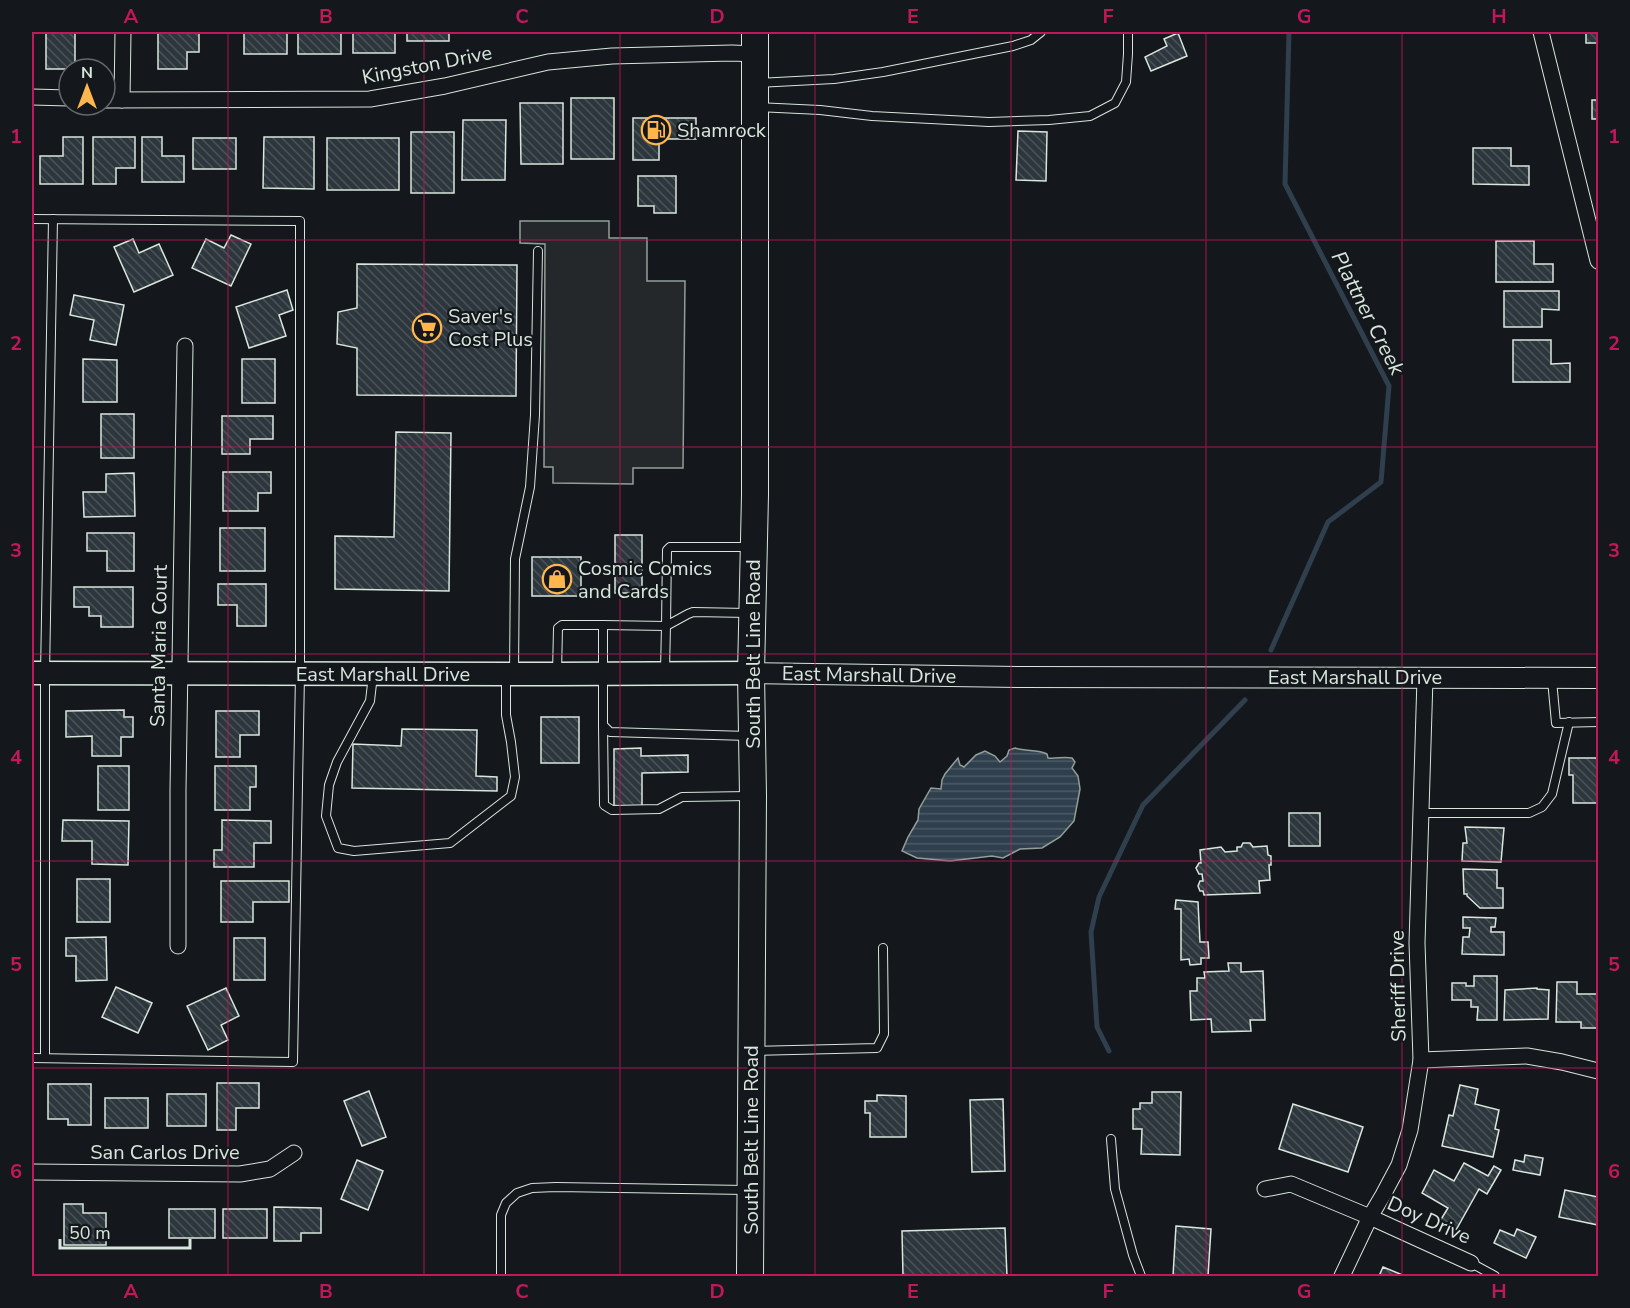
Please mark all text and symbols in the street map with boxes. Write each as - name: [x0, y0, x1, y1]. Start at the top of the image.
- text: A: [124, 3, 139, 30]
- text: B: [319, 3, 333, 30]
- text: C: [515, 3, 529, 30]
- text: D: [709, 3, 725, 30]
- text: E: [907, 3, 919, 30]
- text: F: [1102, 3, 1114, 30]
- text: G: [1297, 3, 1311, 30]
- text: H: [1491, 3, 1507, 30]
- street label: Kingston Drive: [360, 39, 494, 91]
- north arrow: [57, 57, 117, 117]
- text: N: [81, 62, 93, 84]
- fuel station icon: Shamrock: [640, 114, 672, 146]
- place label: Shamrock: [677, 117, 767, 144]
- text: 1: [10, 123, 22, 150]
- text: 1: [1608, 123, 1620, 150]
- water label: Plattner Creek: [1325, 246, 1411, 380]
- place label: Saver's Cost Plus: [448, 303, 533, 353]
- supermarket icon: Saver's Cost Plus: [411, 312, 443, 344]
- text: 2: [10, 330, 22, 357]
- text: 2: [1608, 330, 1620, 357]
- text: 3: [10, 537, 22, 564]
- text: 3: [1608, 537, 1620, 564]
- place label: Cosmic Comics and Cards: [578, 555, 712, 605]
- street label: South Belt Line Road: [740, 559, 767, 749]
- shop icon: Cosmic Comics and Cards: [541, 563, 573, 595]
- street label: Santa Maria Court: [144, 564, 174, 727]
- street label: East Marshall Drive: [782, 660, 956, 690]
- street label: East Marshall Drive: [296, 661, 470, 688]
- street label: East Marshall Drive: [1268, 664, 1442, 691]
- text: 4: [10, 744, 22, 771]
- text: 4: [1608, 744, 1620, 771]
- street label: Sheriff Drive: [1384, 930, 1412, 1042]
- text: 5: [10, 951, 22, 978]
- text: 5: [1608, 951, 1620, 978]
- street label: South Belt Line Road: [738, 1045, 765, 1235]
- street label: San Carlos Drive: [90, 1139, 240, 1166]
- text: 6: [10, 1158, 22, 1185]
- text: 6: [1608, 1158, 1620, 1185]
- street label: Doy Drive: [1383, 1190, 1475, 1250]
- scale bar: [60, 1212, 190, 1250]
- text: 50 m: [69, 1221, 111, 1245]
- text: A: [124, 1278, 139, 1305]
- text: B: [319, 1278, 333, 1305]
- text: C: [515, 1278, 529, 1305]
- text: D: [709, 1278, 725, 1305]
- text: E: [907, 1278, 919, 1305]
- text: F: [1102, 1278, 1114, 1305]
- text: G: [1297, 1278, 1311, 1305]
- text: H: [1491, 1278, 1507, 1305]

